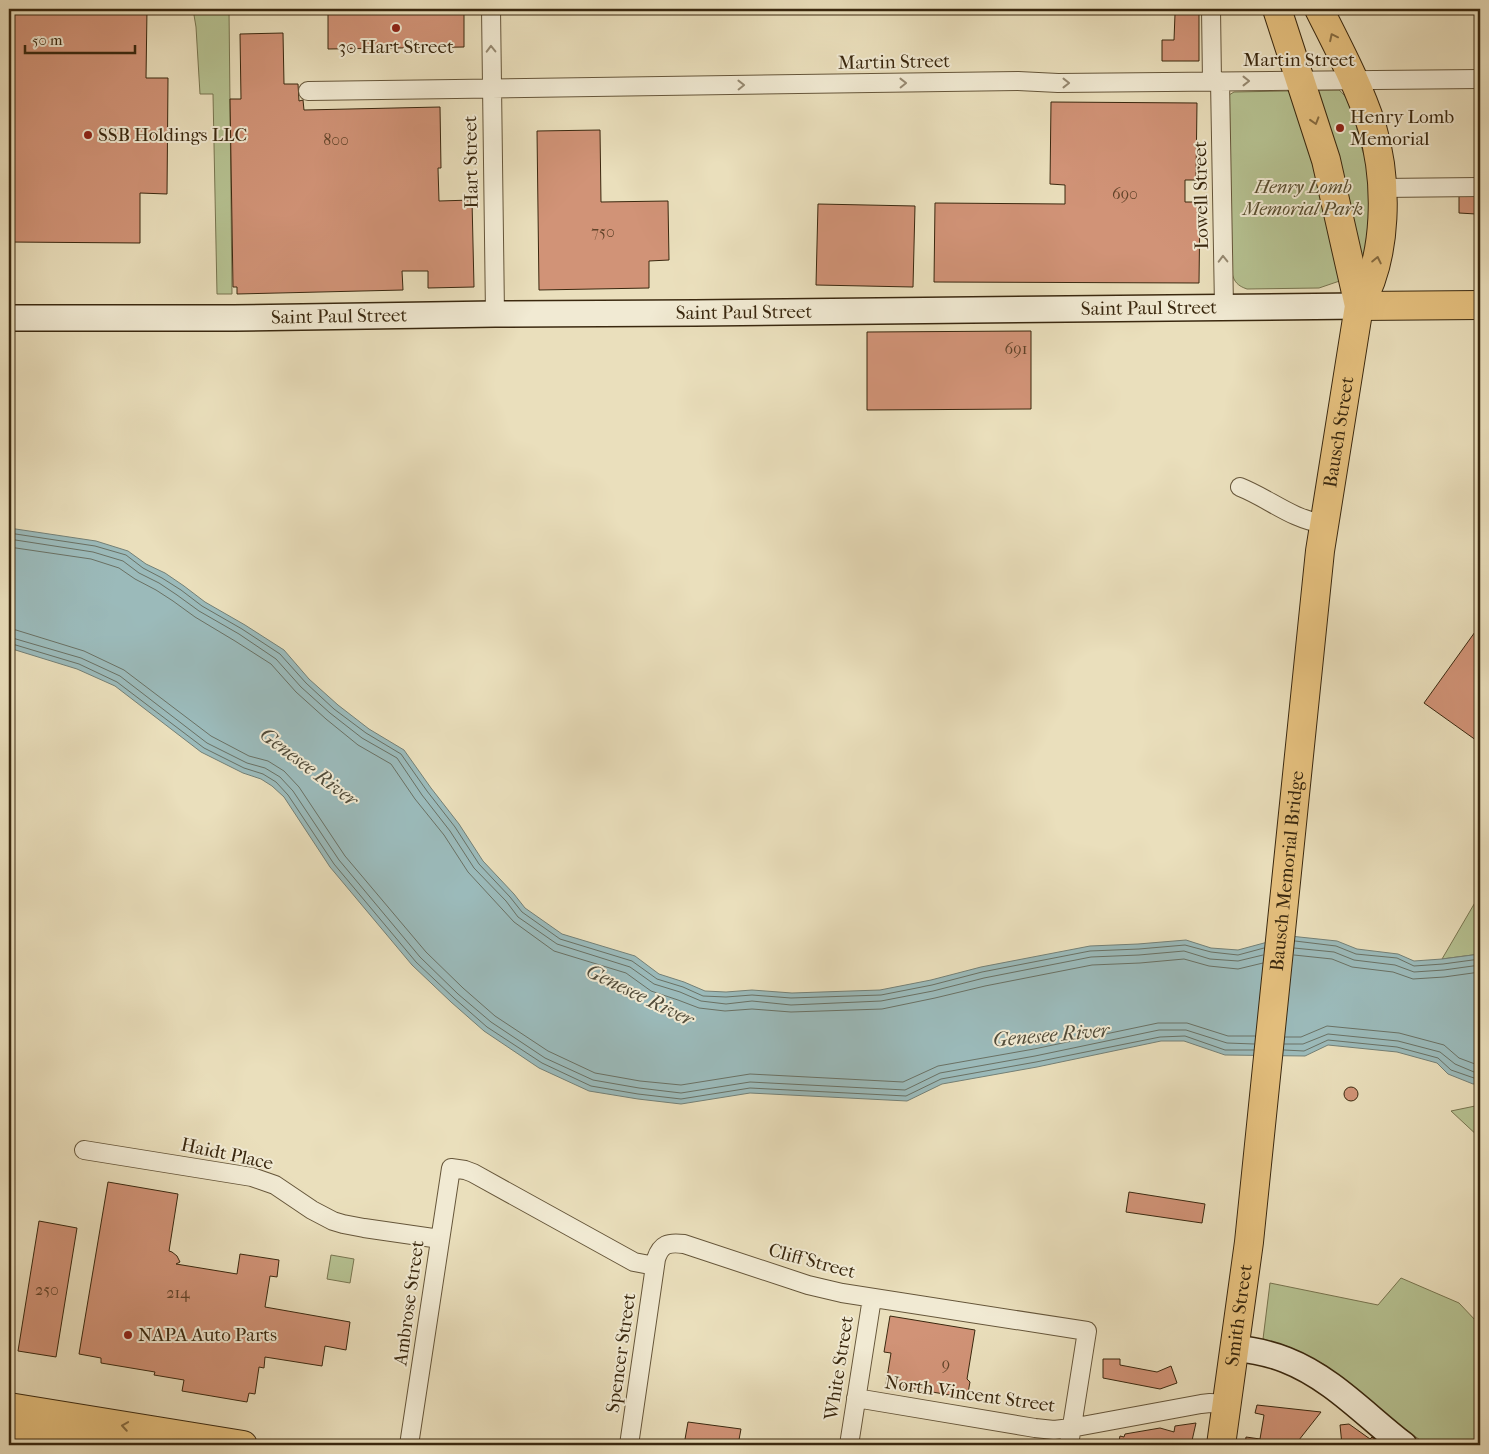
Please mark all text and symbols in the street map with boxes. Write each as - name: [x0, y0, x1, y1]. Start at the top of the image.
- scale bar: [25, 22, 135, 54]
- marker: 30 Hart Street: [390, 22, 402, 34]
- text: 50 m: [32, 31, 63, 49]
- one-way arrow: [1329, 33, 1339, 42]
- place label: 30 Hart Street: [338, 36, 454, 58]
- one-way arrow: [486, 44, 496, 52]
- street label: Martin Street: [1243, 49, 1355, 71]
- street label: Martin Street: [838, 50, 950, 74]
- one-way arrow: [1242, 76, 1250, 86]
- one-way arrow: [900, 78, 908, 88]
- one-way arrow: [1062, 78, 1070, 88]
- one-way arrow: [737, 80, 745, 91]
- place label: Henry Lomb Memorial: [1350, 106, 1454, 150]
- street label: Hart Street: [459, 115, 483, 209]
- one-way arrow: [1309, 117, 1319, 125]
- marker: Henry Lomb Memorial: [1334, 122, 1346, 134]
- place label: SSB Holdings LLC: [98, 124, 247, 146]
- marker: SSB Holdings LLC: [82, 129, 94, 141]
- house number: 800: [323, 130, 349, 149]
- street label: Lowell Street: [1189, 140, 1213, 249]
- park label: Henry Lomb Memorial Park: [1241, 176, 1363, 220]
- house number: 690: [1112, 184, 1138, 203]
- house number: 750: [591, 222, 615, 241]
- one-way arrow: [1218, 254, 1229, 262]
- one-way arrow: [1371, 256, 1381, 265]
- street label: Saint Paul Street: [1081, 296, 1217, 320]
- street label: Saint Paul Street: [676, 301, 812, 324]
- street label: Saint Paul Street: [271, 304, 408, 328]
- house number: 691: [1005, 339, 1027, 358]
- street label: Bausch Street: [1319, 375, 1359, 489]
- water label: Genesee River: [255, 723, 364, 813]
- street label: Bausch Memorial Bridge: [1266, 770, 1308, 972]
- water label: Genesee River: [582, 959, 699, 1032]
- water label: Genesee River: [992, 1018, 1112, 1052]
- street label: Haidt Place: [179, 1133, 275, 1175]
- street label: Ambrose Street: [389, 1239, 429, 1368]
- street label: Cliff Street: [766, 1239, 858, 1283]
- street label: Smith Street: [1221, 1263, 1257, 1368]
- house number: 250: [35, 1280, 59, 1299]
- house number: 214: [166, 1283, 190, 1302]
- street label: Spencer Street: [602, 1292, 640, 1414]
- street label: White Street: [820, 1314, 858, 1423]
- place label: NAPA Auto Parts: [138, 1324, 277, 1346]
- marker: NAPA Auto Parts: [122, 1329, 134, 1341]
- house number: 9: [942, 1354, 950, 1373]
- street label: North Vincent Street: [883, 1371, 1057, 1417]
- one-way arrow: [121, 1422, 130, 1432]

